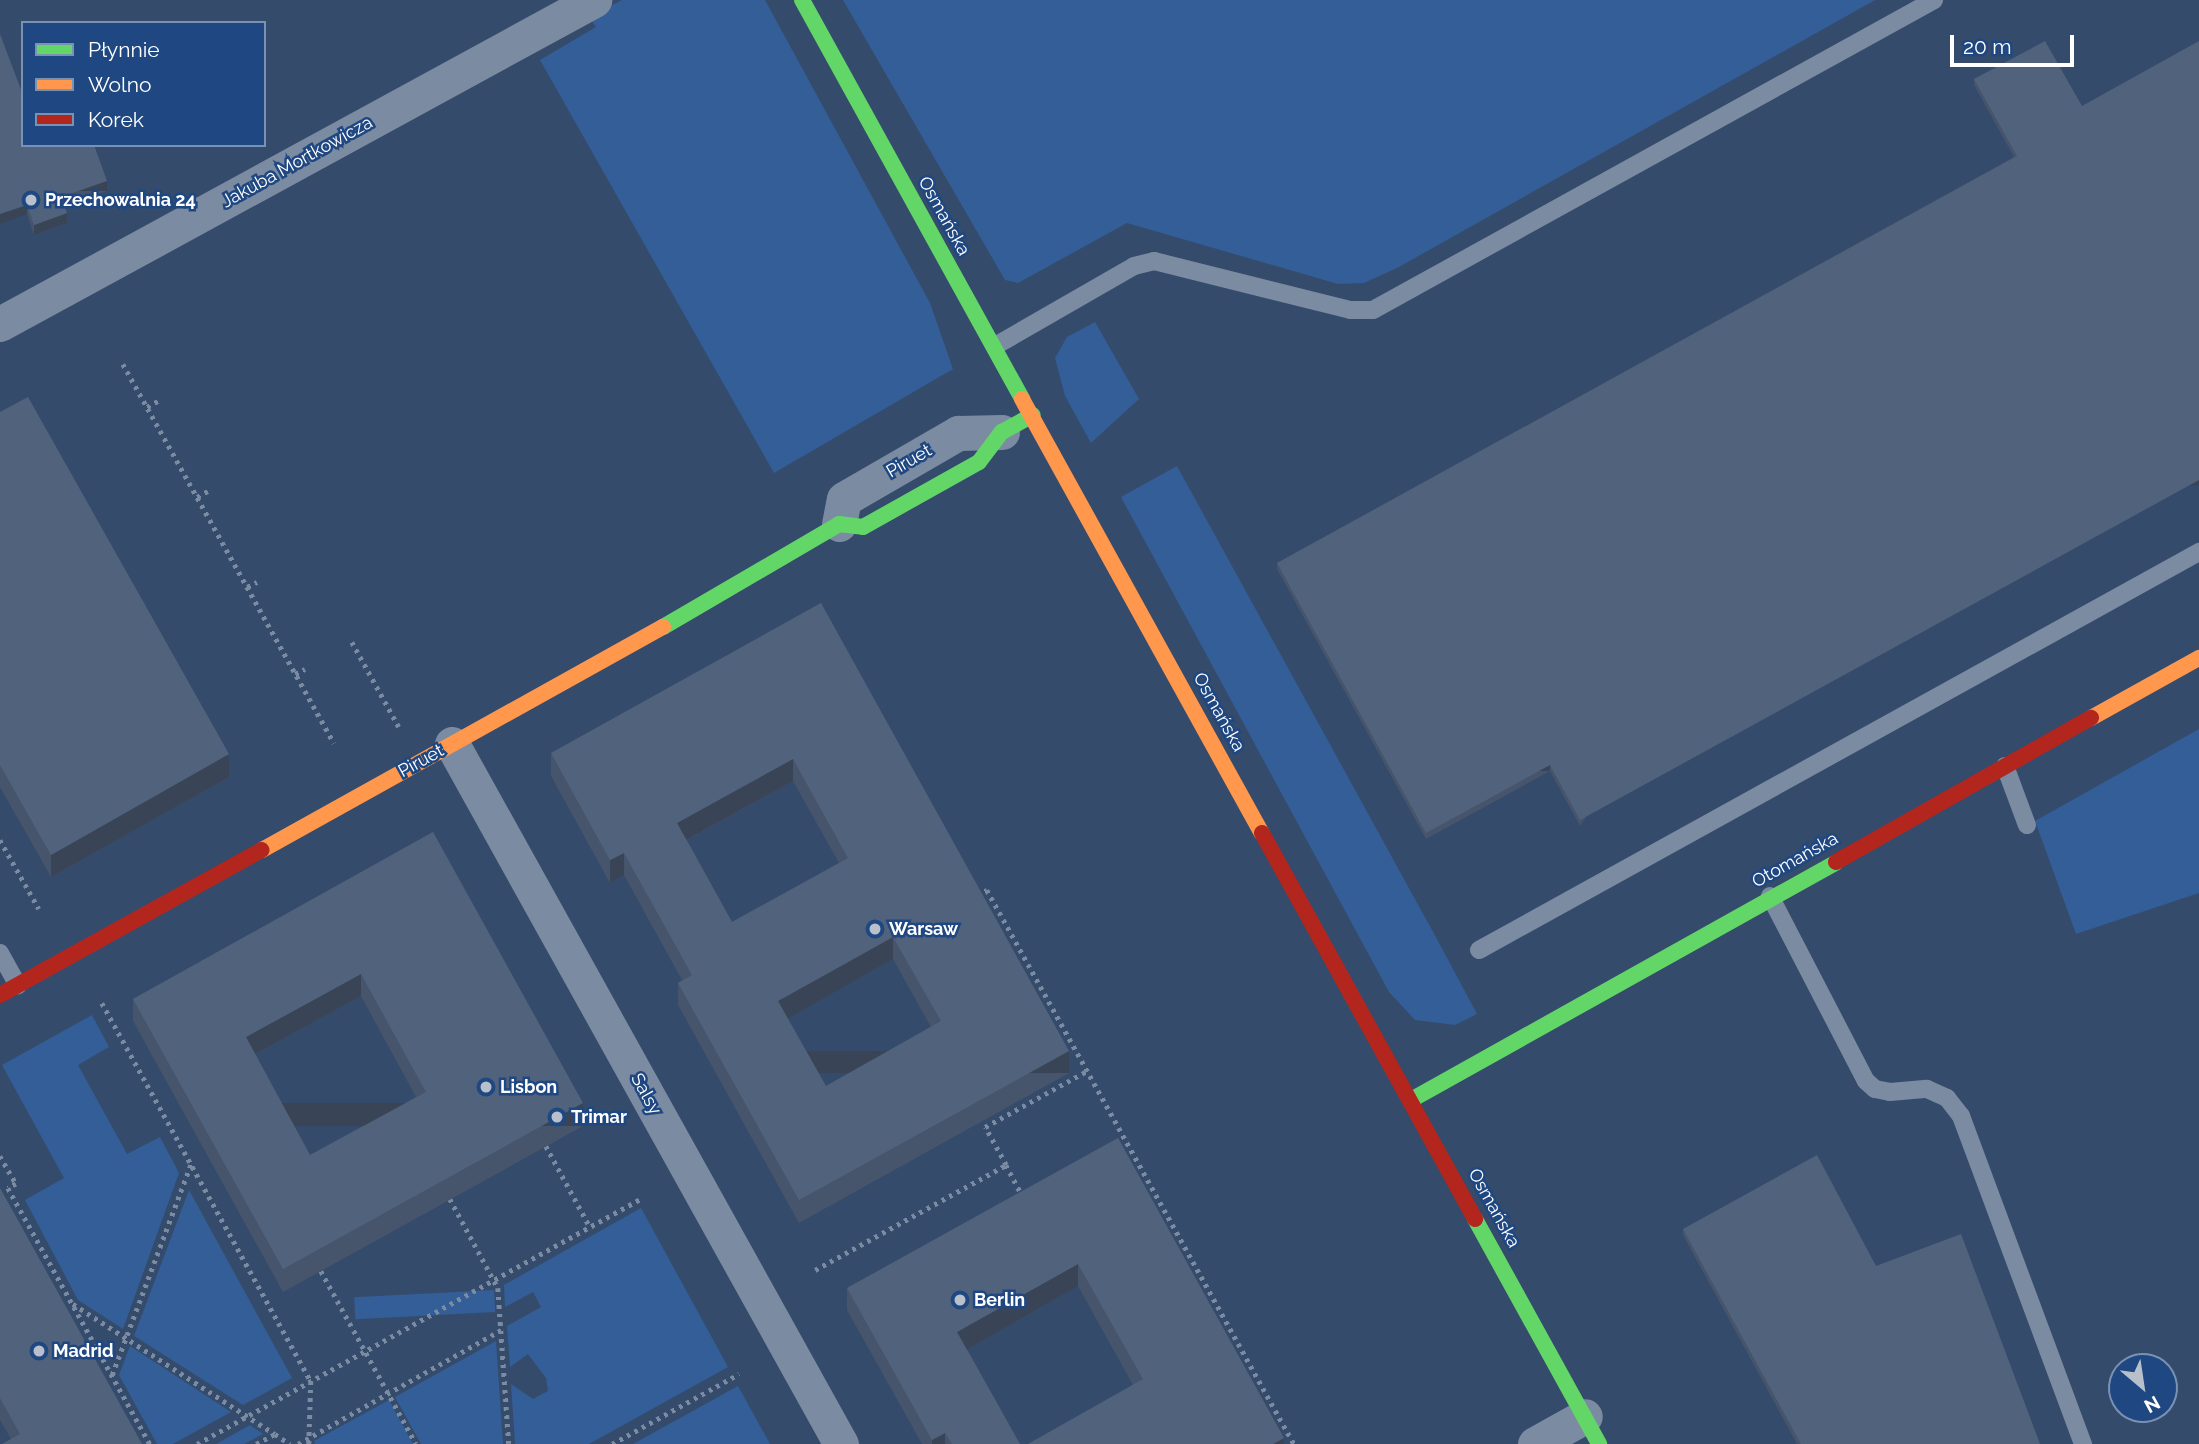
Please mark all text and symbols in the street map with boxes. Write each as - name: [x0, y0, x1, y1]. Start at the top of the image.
- legend: [21, 21, 266, 147]
- scale bar: [1954, 21, 2078, 65]
- text: 20 m: [1963, 34, 2011, 59]
- text: Płynnie: [88, 37, 160, 62]
- text: Wolno: [88, 72, 152, 97]
- text: Korek: [88, 107, 144, 132]
- street label: Jakuba Mortkowicza: [218, 112, 376, 212]
- street label: Osmańska: [913, 173, 975, 259]
- place label: Przechowalnia 24: [45, 189, 196, 211]
- marker: Przechowalnia 24: [23, 192, 39, 208]
- street label: Piruet: [883, 439, 935, 483]
- street label: Osmańska: [1188, 669, 1250, 755]
- street label: Piruet: [394, 740, 448, 782]
- street label: Otomańska: [1748, 828, 1842, 892]
- place label: Warsaw: [889, 918, 958, 940]
- marker: Warsaw: [867, 921, 883, 937]
- street label: Salsy: [626, 1070, 666, 1118]
- place label: Lisbon: [500, 1076, 557, 1098]
- marker: Lisbon: [478, 1079, 494, 1095]
- place label: Trimar: [571, 1106, 627, 1128]
- marker: Trimar: [549, 1109, 565, 1125]
- street label: Osmańska: [1463, 1165, 1525, 1251]
- place label: Berlin: [974, 1289, 1025, 1311]
- marker: Berlin: [952, 1292, 968, 1308]
- place label: Madrid: [53, 1340, 114, 1362]
- marker: Madrid: [31, 1343, 47, 1359]
- north arrow: [2108, 1353, 2178, 1423]
- text: N: [2141, 1391, 2164, 1418]

